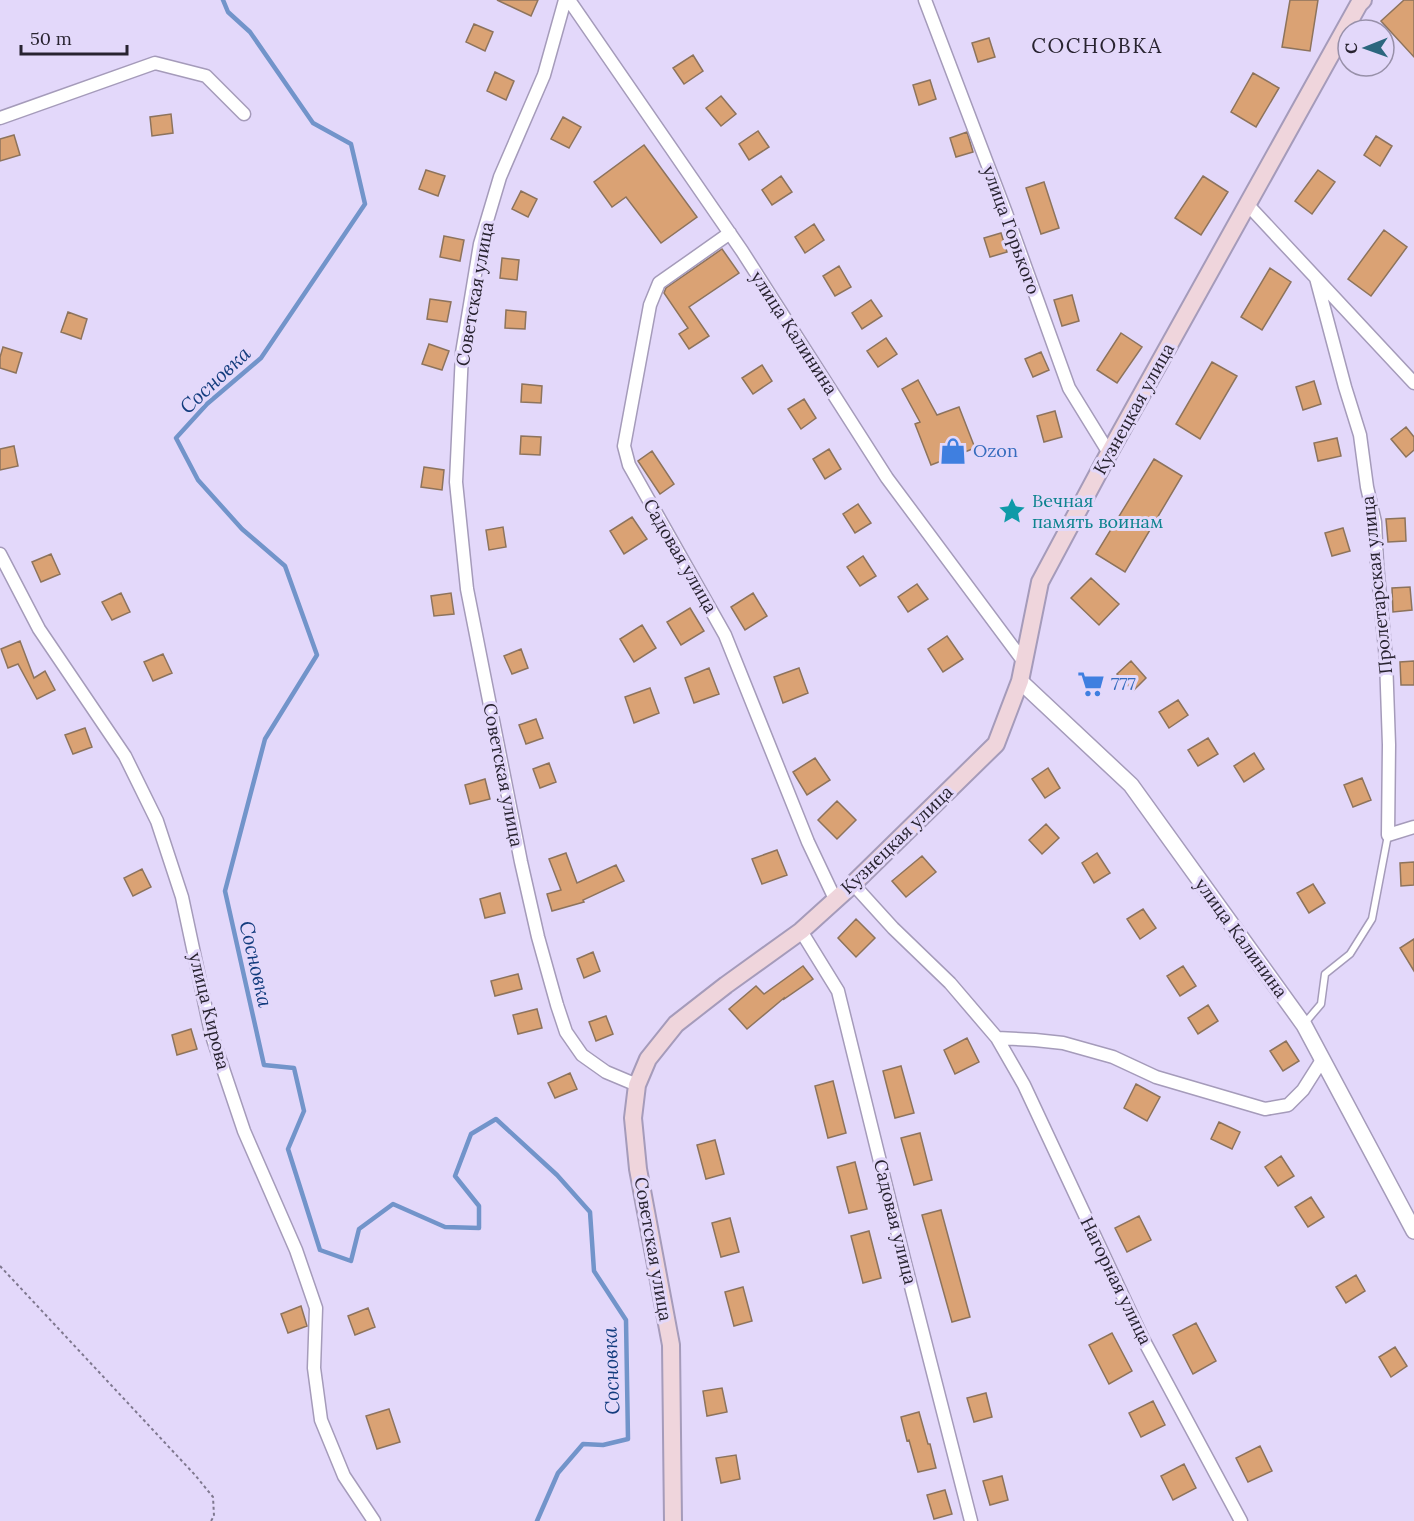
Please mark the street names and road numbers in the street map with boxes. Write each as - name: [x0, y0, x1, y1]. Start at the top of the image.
- street label: улица Горького: [978, 162, 1045, 297]
- street label: Советская улица: [451, 220, 499, 368]
- street label: улица Калинина: [746, 266, 843, 399]
- street label: Кузнецкая улица: [1088, 339, 1179, 479]
- street label: Садовая улица: [638, 495, 722, 617]
- street label: Пролетарская улица: [1356, 495, 1397, 675]
- street label: Советская улица: [478, 701, 529, 849]
- street label: Кузнецкая улица: [836, 780, 957, 899]
- street label: улица Калинина: [1190, 873, 1293, 1002]
- street label: улица Кирова: [184, 950, 235, 1072]
- street label: Садовая улица: [869, 1157, 922, 1287]
- street label: Советская улица: [629, 1175, 677, 1323]
- street label: Нагорная улица: [1076, 1213, 1157, 1348]

